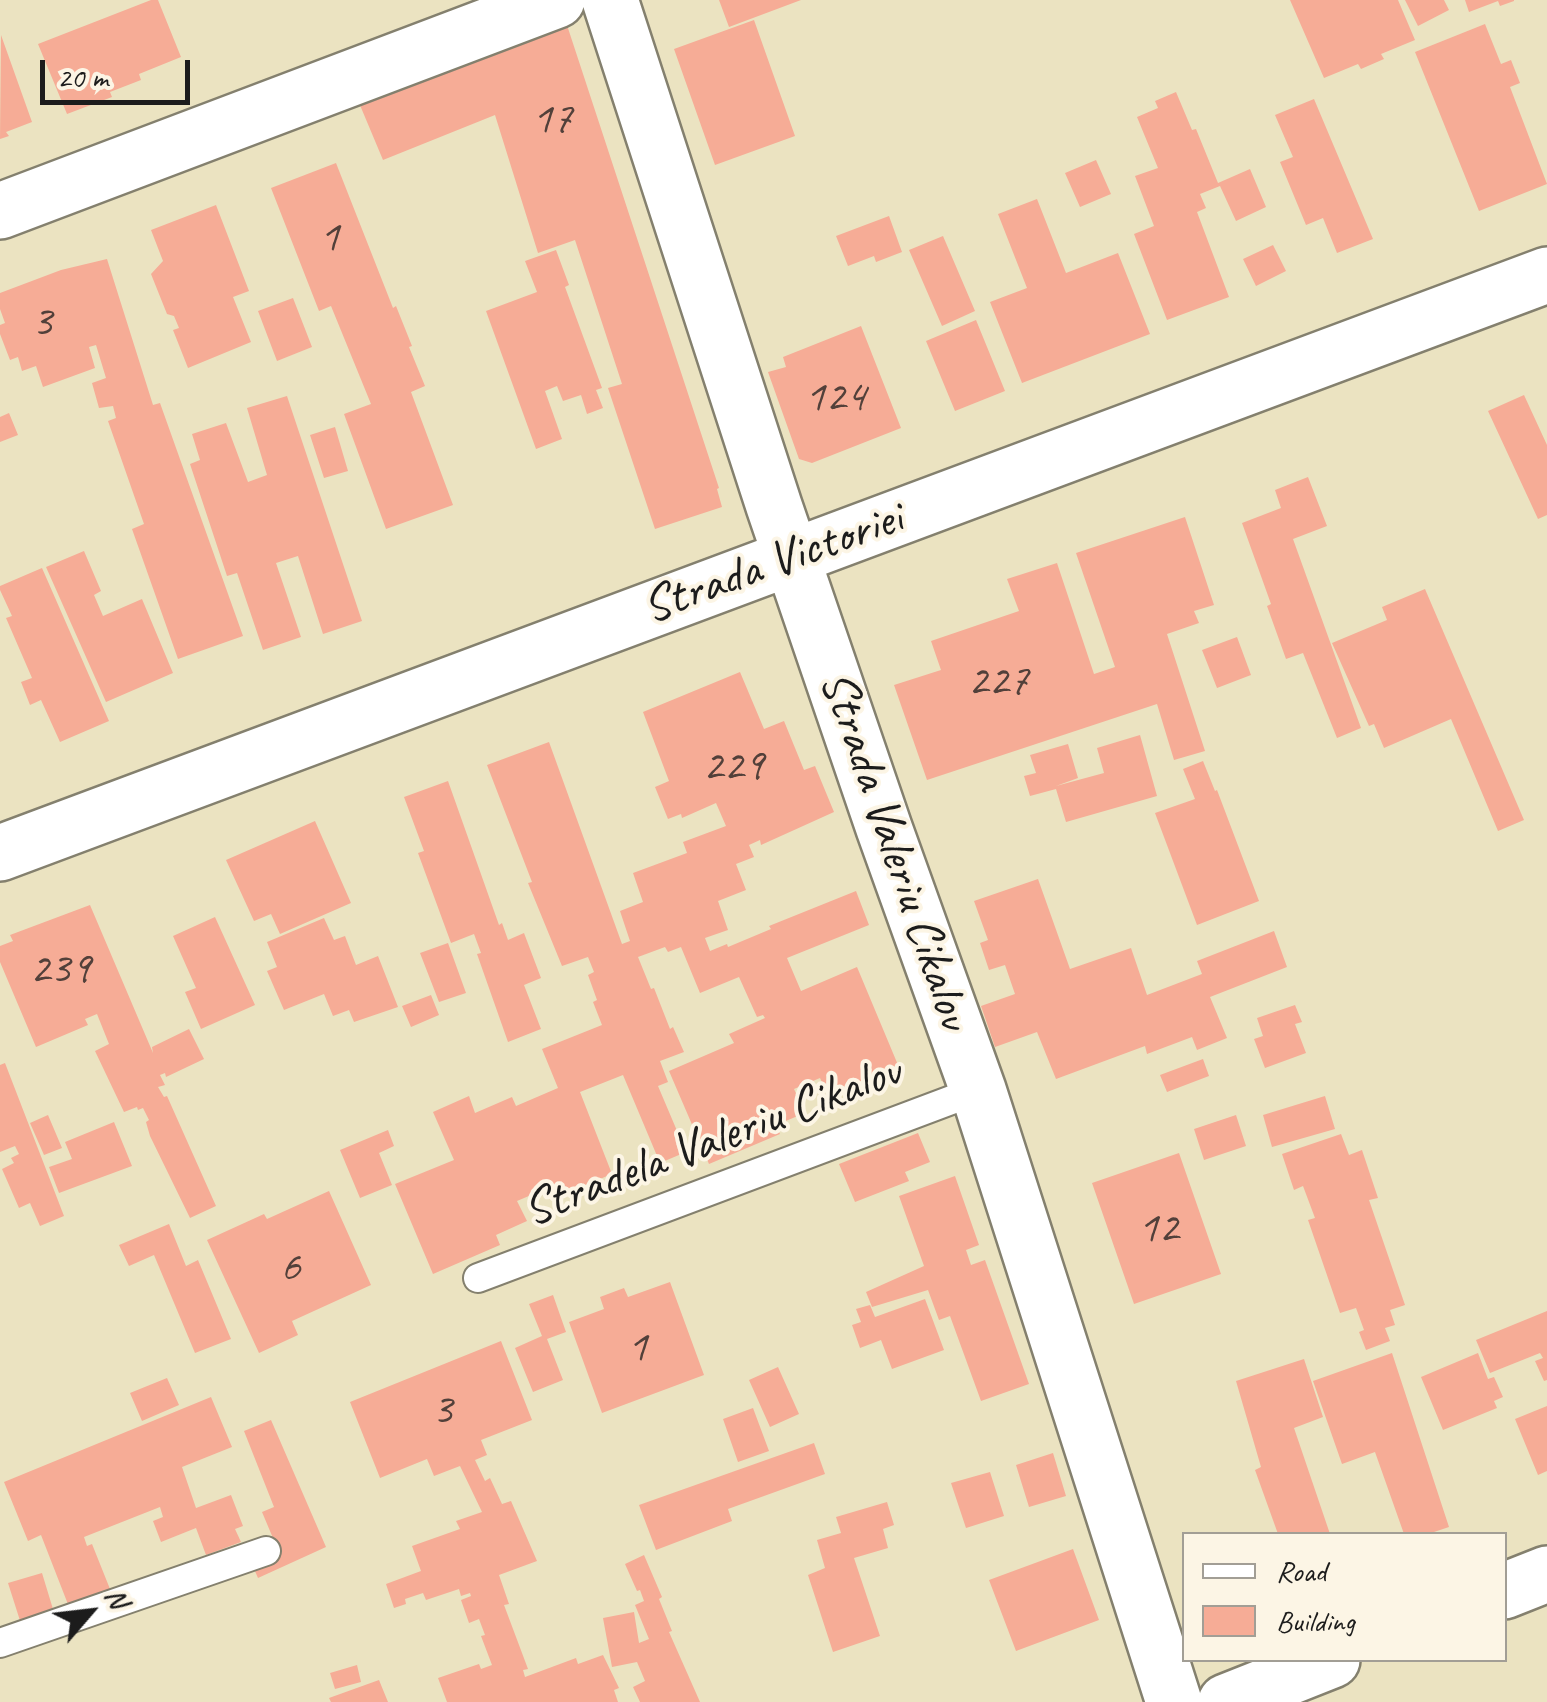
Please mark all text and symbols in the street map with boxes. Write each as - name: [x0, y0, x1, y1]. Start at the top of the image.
- scale bar: [45, 40, 195, 102]
- text: 20 m: [57, 58, 108, 96]
- house number: 17: [532, 93, 572, 147]
- house number: 1: [319, 211, 339, 265]
- house number: 3: [32, 296, 52, 350]
- house number: 124: [805, 371, 865, 425]
- street label: Strada Victoriei: [635, 489, 911, 639]
- house number: 227: [968, 655, 1028, 709]
- street label: Strada Valeriu Cikalov: [805, 663, 983, 1037]
- house number: 229: [703, 740, 763, 794]
- house number: 239: [30, 943, 90, 997]
- street label: Stradela Valeriu Cikalov: [515, 1042, 909, 1242]
- house number: 12: [1138, 1202, 1178, 1256]
- house number: 6: [280, 1241, 300, 1295]
- house number: 1: [627, 1321, 647, 1375]
- house number: 3: [432, 1384, 452, 1438]
- legend: [1182, 1532, 1507, 1662]
- text: Road: [1276, 1552, 1326, 1590]
- north arrow: [40, 1562, 140, 1662]
- text: N: [97, 1582, 136, 1614]
- text: Building: [1276, 1602, 1355, 1640]

